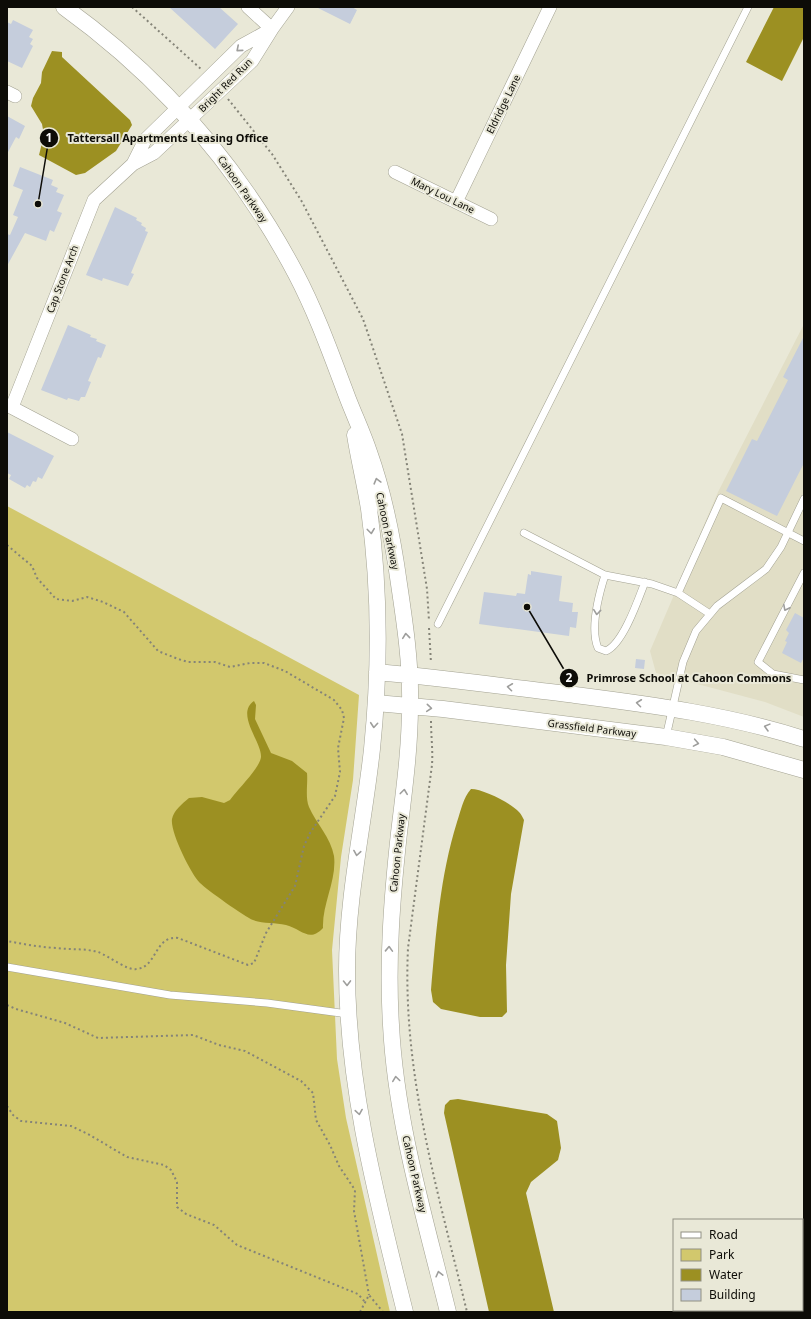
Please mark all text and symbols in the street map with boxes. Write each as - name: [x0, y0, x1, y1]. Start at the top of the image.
- one-way arrow: [236, 44, 243, 51]
- street label: Bright Red Run: [195, 55, 255, 115]
- street label: Eldridge Lane: [483, 72, 524, 136]
- callout: Tattersall Apartments Leasing Office: [39, 126, 276, 149]
- text: 1: [46, 129, 52, 146]
- text: Tattersall Apartments Leasing Office: [68, 130, 269, 145]
- street label: Cahoon Parkway: [215, 153, 272, 226]
- street label: Mary Lou Lane: [409, 174, 478, 217]
- street label: Cap Stone Arch: [43, 243, 81, 315]
- one-way arrow: [373, 478, 382, 485]
- street label: Cahoon Parkway: [373, 491, 403, 572]
- one-way arrow: [367, 528, 376, 534]
- one-way arrow: [783, 603, 791, 611]
- one-way arrow: [593, 609, 602, 616]
- one-way arrow: [402, 633, 411, 639]
- callout: Primrose School at Cahoon Commons: [559, 666, 800, 689]
- text: 2: [566, 669, 573, 686]
- text: Primrose School at Cahoon Commons: [587, 670, 792, 685]
- one-way arrow: [507, 683, 513, 692]
- one-way arrow: [636, 699, 642, 708]
- one-way arrow: [426, 703, 432, 712]
- street label: Grassfield Parkway: [547, 716, 638, 740]
- one-way arrow: [370, 722, 379, 728]
- one-way arrow: [763, 724, 770, 732]
- one-way arrow: [693, 738, 699, 746]
- one-way arrow: [399, 789, 408, 795]
- street label: Cahoon Parkway: [386, 812, 408, 893]
- one-way arrow: [353, 850, 362, 857]
- one-way arrow: [385, 946, 394, 952]
- one-way arrow: [343, 980, 351, 986]
- one-way arrow: [392, 1076, 401, 1082]
- one-way arrow: [354, 1109, 363, 1115]
- street label: Cahoon Parkway: [399, 1134, 431, 1215]
- legend: [673, 1219, 803, 1311]
- text: Road: [709, 1226, 738, 1243]
- text: Park: [709, 1246, 735, 1263]
- text: Water: [709, 1266, 743, 1283]
- one-way arrow: [435, 1271, 444, 1278]
- text: Building: [709, 1286, 756, 1303]

